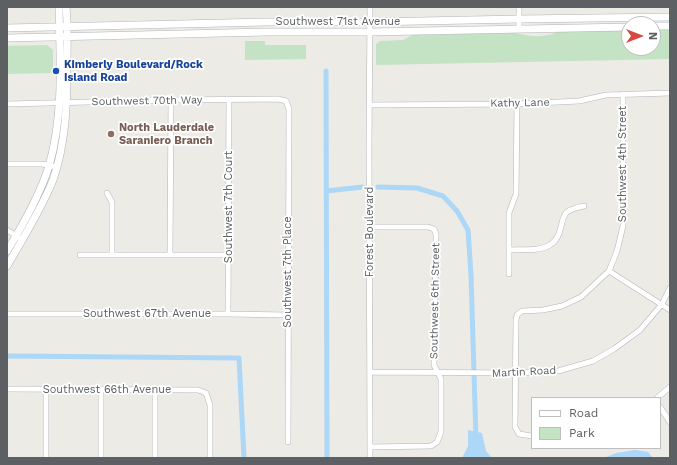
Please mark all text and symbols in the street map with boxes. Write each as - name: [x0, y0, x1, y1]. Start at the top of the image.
- street label: Southwest 71st Avenue: [276, 15, 400, 29]
- north arrow: [621, 16, 661, 56]
- text: N: [646, 32, 659, 40]
- place label: Kimberly Boulevard/Rock Island Road: [64, 58, 203, 84]
- marker: Kimberly Boulevard/Rock Island Road: [51, 66, 61, 76]
- street label: Southwest 70th Way: [91, 93, 203, 109]
- street label: Kathy Lane: [490, 96, 550, 110]
- street label: Southwest 4th Street: [616, 106, 630, 222]
- place label: North Lauderdale Saraniero Branch: [119, 121, 214, 147]
- marker: North Lauderdale Saraniero Branch: [106, 129, 116, 139]
- street label: Southwest 7th Court: [222, 151, 236, 263]
- street label: Forest Boulevard: [363, 187, 377, 277]
- street label: Southwest 7th Place: [281, 216, 295, 328]
- street label: Southwest 6th Street: [427, 243, 443, 359]
- street label: Southwest 67th Avenue: [83, 307, 211, 321]
- street label: Martin Road: [491, 364, 557, 380]
- street label: Southwest 66th Avenue: [43, 383, 171, 397]
- legend: [531, 397, 661, 449]
- text: Road: [569, 406, 598, 420]
- text: Park: [569, 426, 595, 440]

